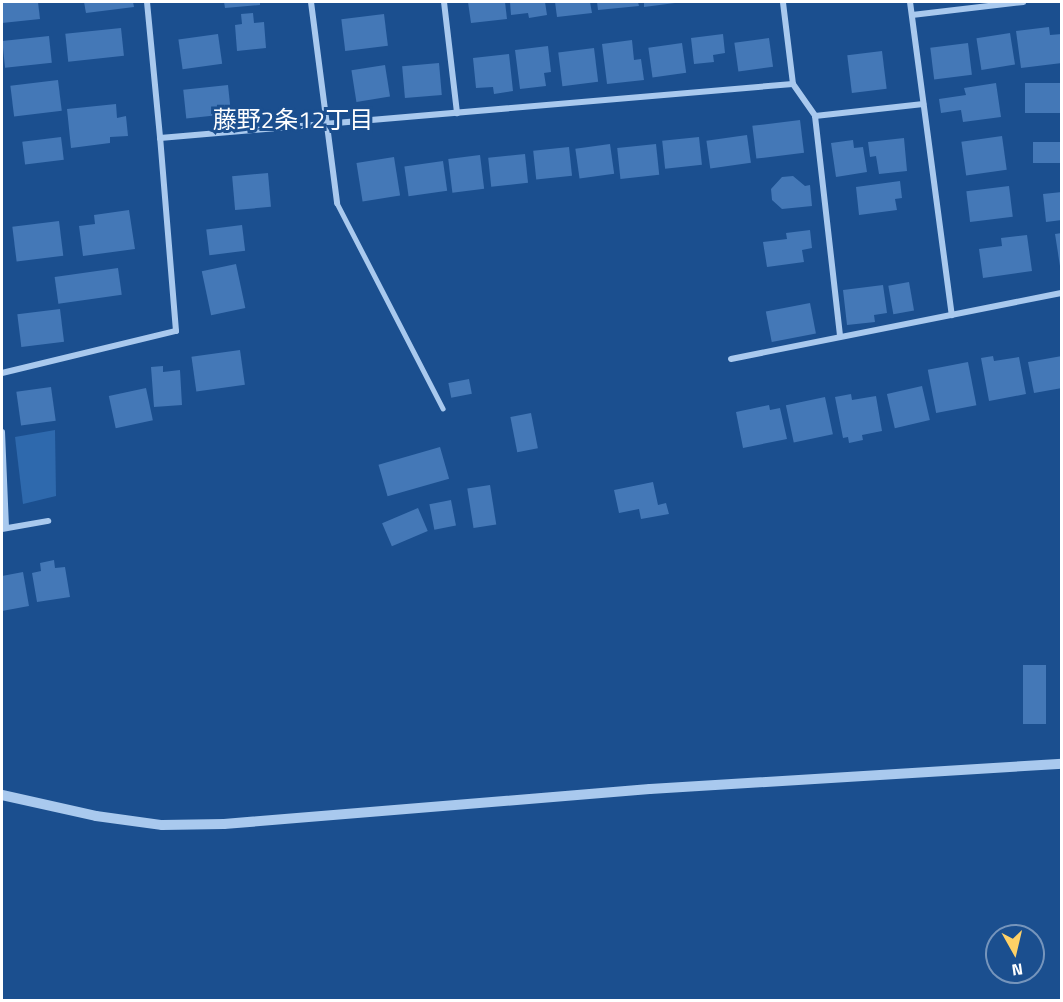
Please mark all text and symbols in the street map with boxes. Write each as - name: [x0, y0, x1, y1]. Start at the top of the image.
- district label: 藤野2条12丁目: [213, 106, 373, 134]
- north arrow: [985, 924, 1045, 984]
- text: N: [1010, 957, 1024, 982]

